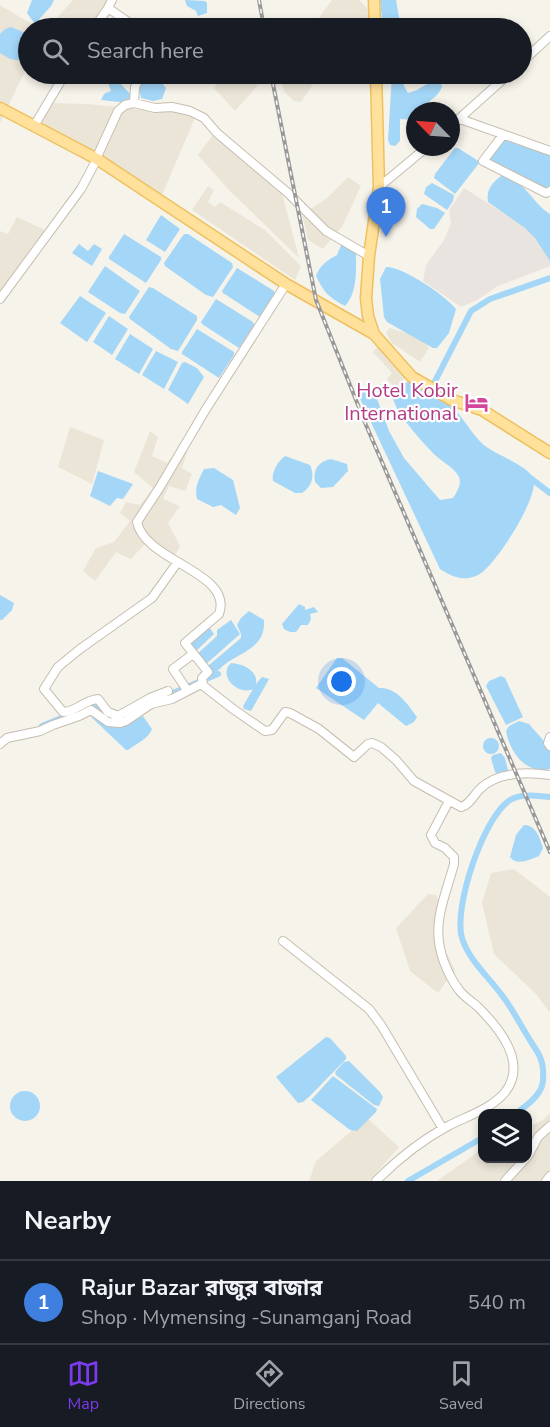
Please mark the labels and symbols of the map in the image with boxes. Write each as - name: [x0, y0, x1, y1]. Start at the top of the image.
- north arrow: [406, 102, 460, 156]
- pin: 1: [366, 188, 406, 237]
- place label: Hotel Kobir International: [344, 377, 458, 427]
- hotel icon: Hotel Kobir International: [463, 389, 489, 415]
- your location: [327, 667, 356, 696]

